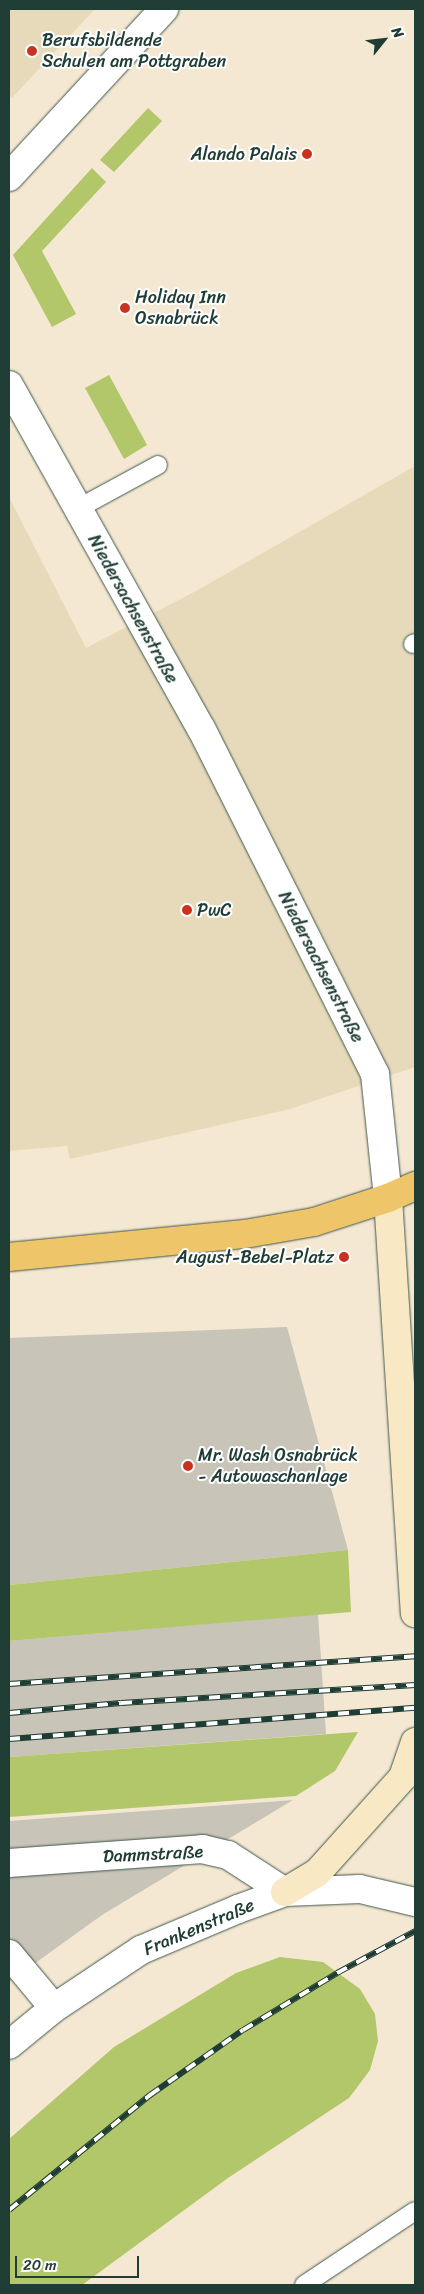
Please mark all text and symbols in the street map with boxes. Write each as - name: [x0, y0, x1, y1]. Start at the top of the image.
- north arrow: [359, 15, 409, 65]
- text: N: [384, 22, 411, 43]
- place label: Berufsbildende Schulen am Pottgraben: [42, 30, 226, 72]
- marker: Berufsbildende Schulen am Pottgraben: [26, 45, 38, 57]
- place label: Alando Palais: [191, 143, 297, 165]
- marker: Alando Palais: [301, 148, 313, 160]
- place label: Holiday Inn Osnabrück: [135, 287, 226, 330]
- marker: Holiday Inn Osnabrück: [119, 302, 131, 314]
- street label: Niedersachsenstraße: [83, 531, 183, 687]
- street label: Niedersachsenstraße: [273, 888, 369, 1046]
- place label: PwC: [197, 899, 232, 921]
- marker: PwC: [181, 904, 193, 916]
- place label: August-Bebel-Platz: [176, 1246, 334, 1268]
- marker: August-Bebel-Platz: [338, 1251, 350, 1263]
- place label: Mr. Wash Osnabrück - Autowaschanlage: [198, 1445, 358, 1488]
- marker: Mr. Wash Osnabrück - Autowaschanlage: [182, 1460, 194, 1472]
- street label: Dammstraße: [102, 1841, 204, 1867]
- street label: Frankenstraße: [140, 1894, 258, 1960]
- scale bar: [18, 2246, 141, 2278]
- text: 20 m: [23, 2252, 57, 2278]

